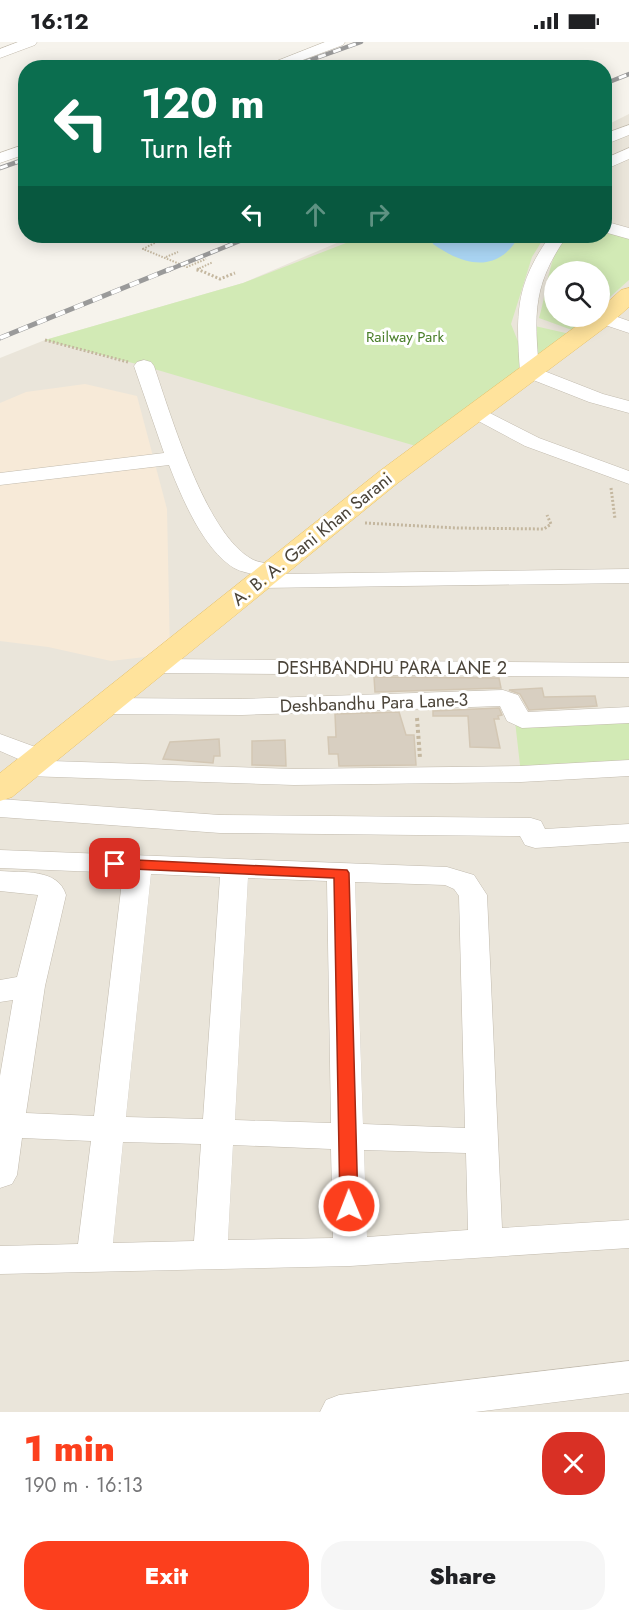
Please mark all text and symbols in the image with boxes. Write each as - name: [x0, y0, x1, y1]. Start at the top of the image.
- text: 16:12: [30, 5, 89, 37]
- text: 120 m: [141, 73, 265, 134]
- icon: left: [42, 84, 120, 162]
- text: Turn left: [141, 129, 231, 168]
- icon: left: [236, 198, 269, 231]
- icon: ahead: [299, 198, 332, 231]
- icon: right: [362, 198, 395, 231]
- map controls: [544, 261, 610, 327]
- button: search: [544, 261, 610, 327]
- park label: Railway Park: [366, 326, 444, 348]
- street label: A. B. A. Gani Khan Sarani: [226, 466, 398, 612]
- street label: DESHBANDHU PARA LANE 2: [277, 655, 507, 681]
- street label: Deshbandhu Para Lane-3: [279, 687, 469, 719]
- pin: [89, 838, 140, 889]
- icon: arrive: [98, 847, 131, 880]
- position arrow: [317, 1174, 381, 1238]
- text: 1 min: [24, 1422, 115, 1474]
- button: close: [542, 1432, 605, 1495]
- text: 190 m · 16:13: [24, 1471, 143, 1500]
- button: Exit: [24, 1541, 309, 1610]
- button: Share: [321, 1541, 605, 1610]

